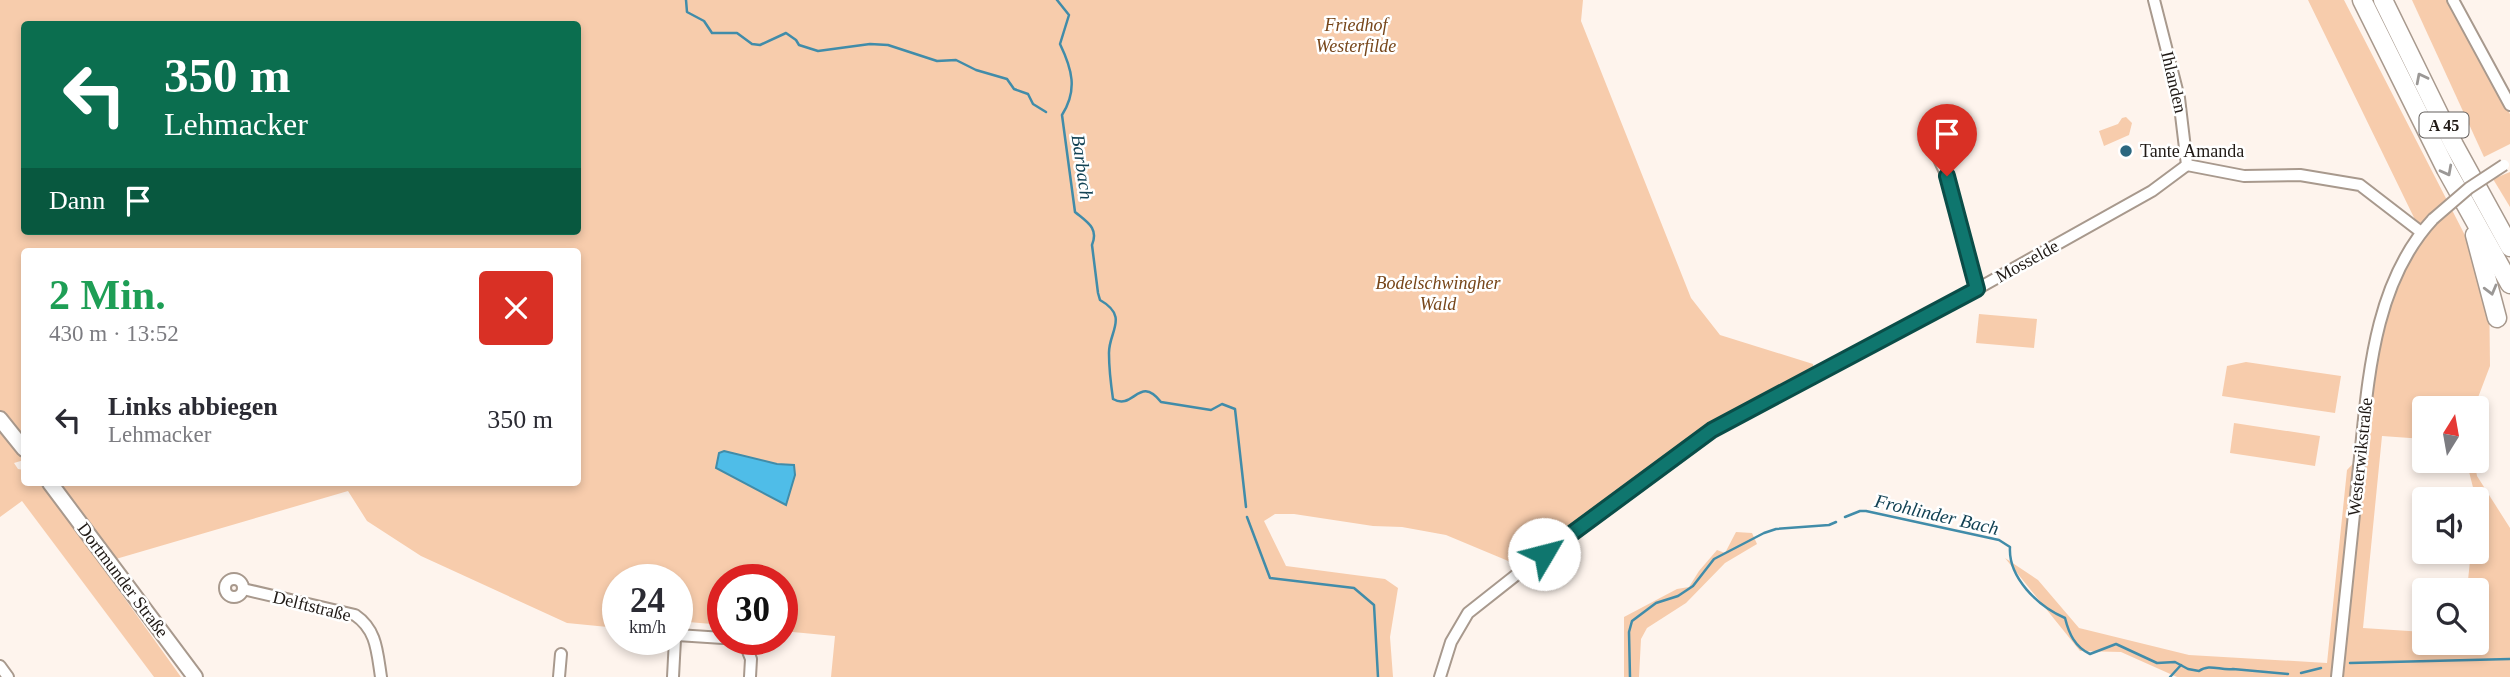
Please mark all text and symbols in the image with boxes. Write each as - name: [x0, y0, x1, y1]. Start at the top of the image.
- park label: Friedhof Westerfilde: [1316, 15, 1396, 56]
- text: 350 m: [164, 48, 291, 103]
- icon: left: [49, 49, 140, 140]
- street label: Ihlanden: [2157, 49, 2191, 115]
- one-way arrow: [2415, 73, 2429, 85]
- pin: [1917, 104, 1977, 176]
- text: Lehmacker: [164, 106, 308, 142]
- road number: A 45: [2420, 113, 2468, 138]
- icon: arrive: [1928, 115, 1966, 153]
- water label: Barbach: [1068, 133, 1097, 201]
- place label: Tante Amanda: [2140, 141, 2244, 161]
- marker: Tante Amanda: [2118, 143, 2134, 159]
- one-way arrow: [2439, 164, 2452, 176]
- icon: arrive: [119, 182, 157, 220]
- text: Dann: [49, 186, 105, 215]
- street label: Mosselde: [1992, 236, 2062, 286]
- button: close: [479, 271, 553, 345]
- text: 2 Min.: [49, 272, 166, 318]
- park label: Bodelschwingher Wald: [1376, 273, 1501, 314]
- one-way arrow: [2482, 284, 2497, 296]
- text: 430 m · 13:52: [49, 321, 179, 346]
- text: Links abbiegen: [108, 392, 278, 421]
- north arrow: [2412, 396, 2488, 472]
- map controls: [2412, 396, 2489, 655]
- street label: Westerwikstraße: [2344, 397, 2376, 517]
- icon: left: [49, 401, 87, 439]
- text: 350 m: [487, 405, 553, 434]
- text: Lehmacker: [108, 422, 211, 447]
- button: sound: [2412, 487, 2489, 564]
- water label: Frohlinder Bach: [1872, 490, 2001, 539]
- position arrow: [1507, 517, 1581, 591]
- street label: Dortmunder Straße: [73, 519, 173, 641]
- speed limit sign: 30: [707, 564, 798, 655]
- button: search: [2412, 578, 2489, 655]
- text: 24: [630, 581, 665, 620]
- street label: Delftstraße: [271, 587, 353, 625]
- text: km/h: [629, 617, 666, 637]

